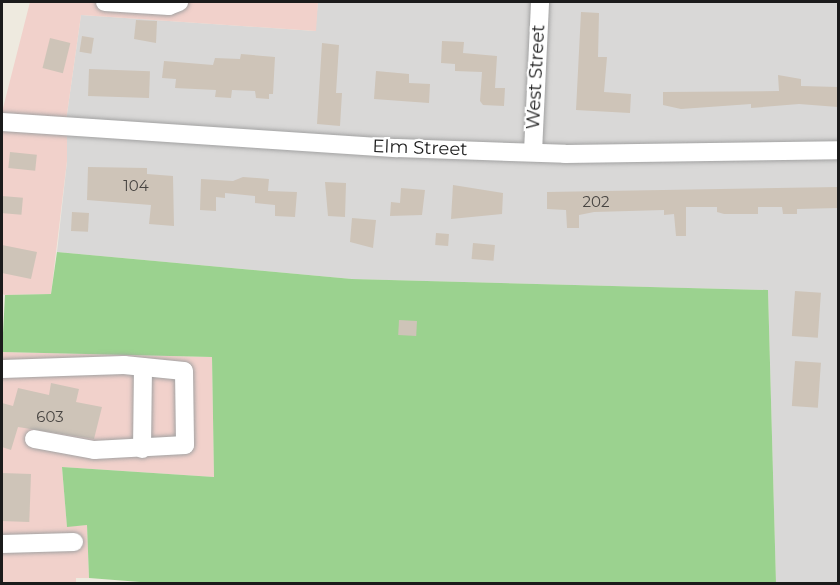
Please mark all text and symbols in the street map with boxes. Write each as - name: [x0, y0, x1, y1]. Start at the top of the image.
- street label: West Street: [522, 24, 550, 130]
- street label: Elm Street: [372, 136, 468, 160]
- house number: 104: [123, 177, 149, 195]
- house number: 202: [583, 193, 609, 211]
- house number: 603: [36, 408, 64, 426]

